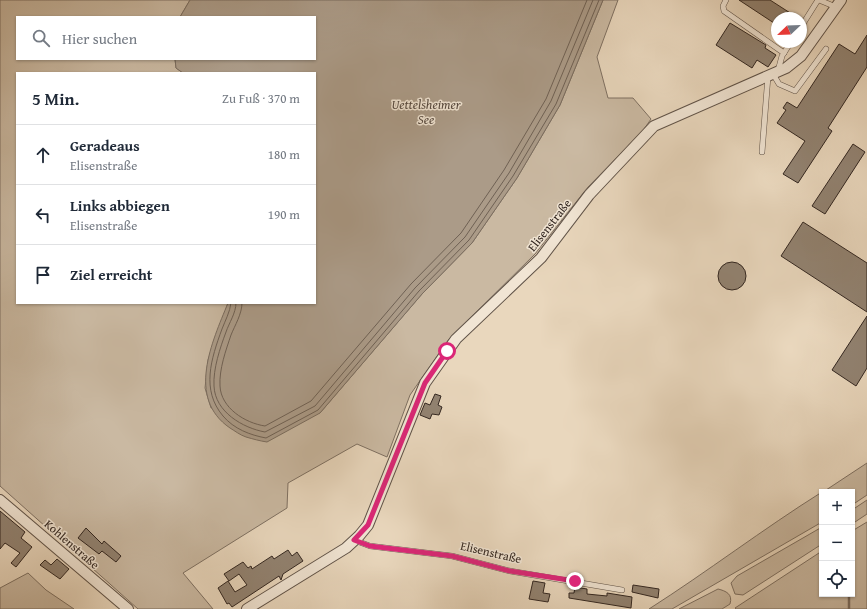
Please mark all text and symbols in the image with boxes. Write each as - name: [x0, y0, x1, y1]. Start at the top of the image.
- north arrow: [771, 12, 807, 48]
- search box: [16, 16, 316, 60]
- icon: search: [30, 27, 52, 49]
- text: Hier suchen: [62, 28, 137, 49]
- text: 5 Min.: [32, 86, 79, 111]
- text: Zu Fuß · 370 m: [222, 89, 300, 108]
- water label: Uettelsheimer See: [391, 95, 462, 129]
- text: Geradeaus: [70, 135, 140, 156]
- icon: ahead: [32, 144, 54, 166]
- text: 180 m: [268, 145, 300, 164]
- text: Elisenstraße: [70, 156, 137, 175]
- text: Links abbiegen: [70, 195, 170, 216]
- street label: Elisenstraße: [523, 195, 575, 255]
- icon: left: [32, 204, 54, 226]
- text: 190 m: [268, 205, 300, 224]
- text: Elisenstraße: [70, 216, 137, 235]
- icon: arrive: [32, 264, 54, 286]
- text: Ziel erreicht: [70, 264, 152, 285]
- route start: [438, 342, 456, 360]
- map controls: [819, 489, 855, 597]
- button: +: [819, 489, 855, 525]
- street label: Kohlenstraße: [41, 515, 103, 573]
- button: −: [819, 525, 855, 561]
- street label: Elisenstraße: [459, 537, 524, 567]
- button: locate: [819, 561, 855, 597]
- route end: [566, 572, 584, 590]

